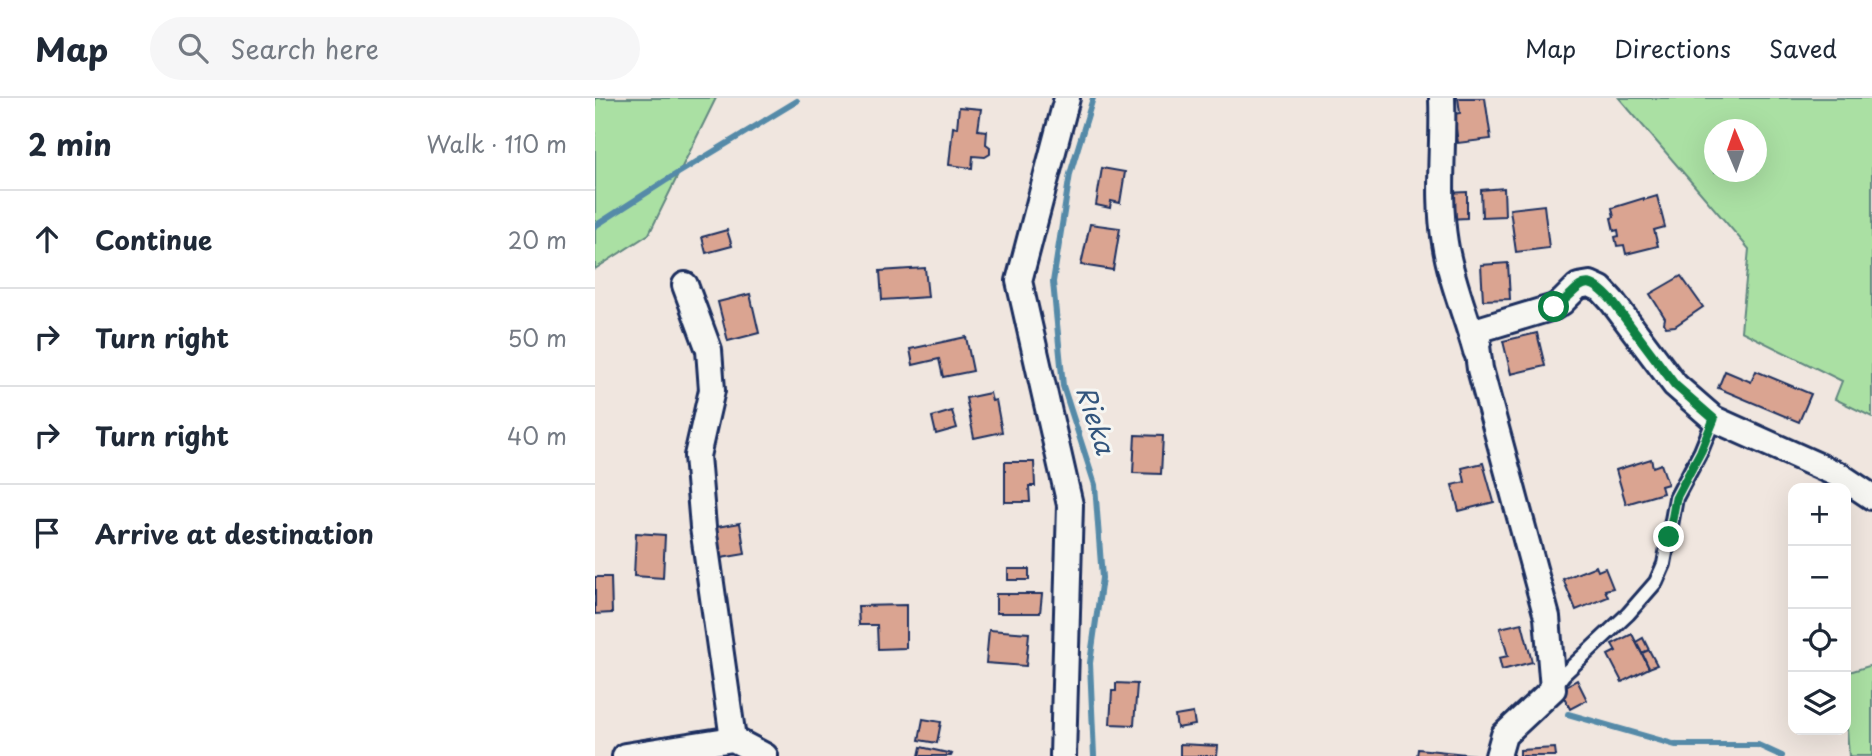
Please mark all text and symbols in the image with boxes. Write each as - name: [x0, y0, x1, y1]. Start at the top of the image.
- search box: [150, 17, 640, 80]
- text: Map: [35, 23, 108, 73]
- icon: search: [174, 29, 212, 67]
- text: Search here: [230, 29, 379, 68]
- text: Map: [1525, 30, 1576, 66]
- text: Directions: [1614, 30, 1731, 66]
- text: Saved: [1769, 30, 1837, 66]
- north arrow: [1704, 119, 1767, 182]
- text: 2 min: [28, 121, 112, 166]
- text: Walk · 110 m: [426, 126, 567, 161]
- icon: ahead: [28, 220, 66, 258]
- text: Continue: [95, 220, 212, 259]
- text: 20 m: [508, 222, 567, 257]
- route start: [1538, 291, 1569, 322]
- icon: right: [28, 318, 66, 356]
- text: Turn right: [95, 318, 229, 357]
- text: 50 m: [507, 320, 567, 355]
- water label: Rieka: [1067, 380, 1126, 460]
- icon: right: [28, 416, 66, 454]
- text: Turn right: [95, 416, 229, 455]
- text: 40 m: [507, 418, 567, 453]
- map controls: [1788, 483, 1851, 735]
- button: +: [1788, 483, 1851, 546]
- icon: arrive: [28, 514, 66, 552]
- text: Arrive at destination: [95, 514, 374, 553]
- route end: [1653, 521, 1684, 552]
- button: −: [1788, 546, 1851, 609]
- button: locate: [1788, 609, 1851, 672]
- button: layers: [1788, 672, 1851, 735]

